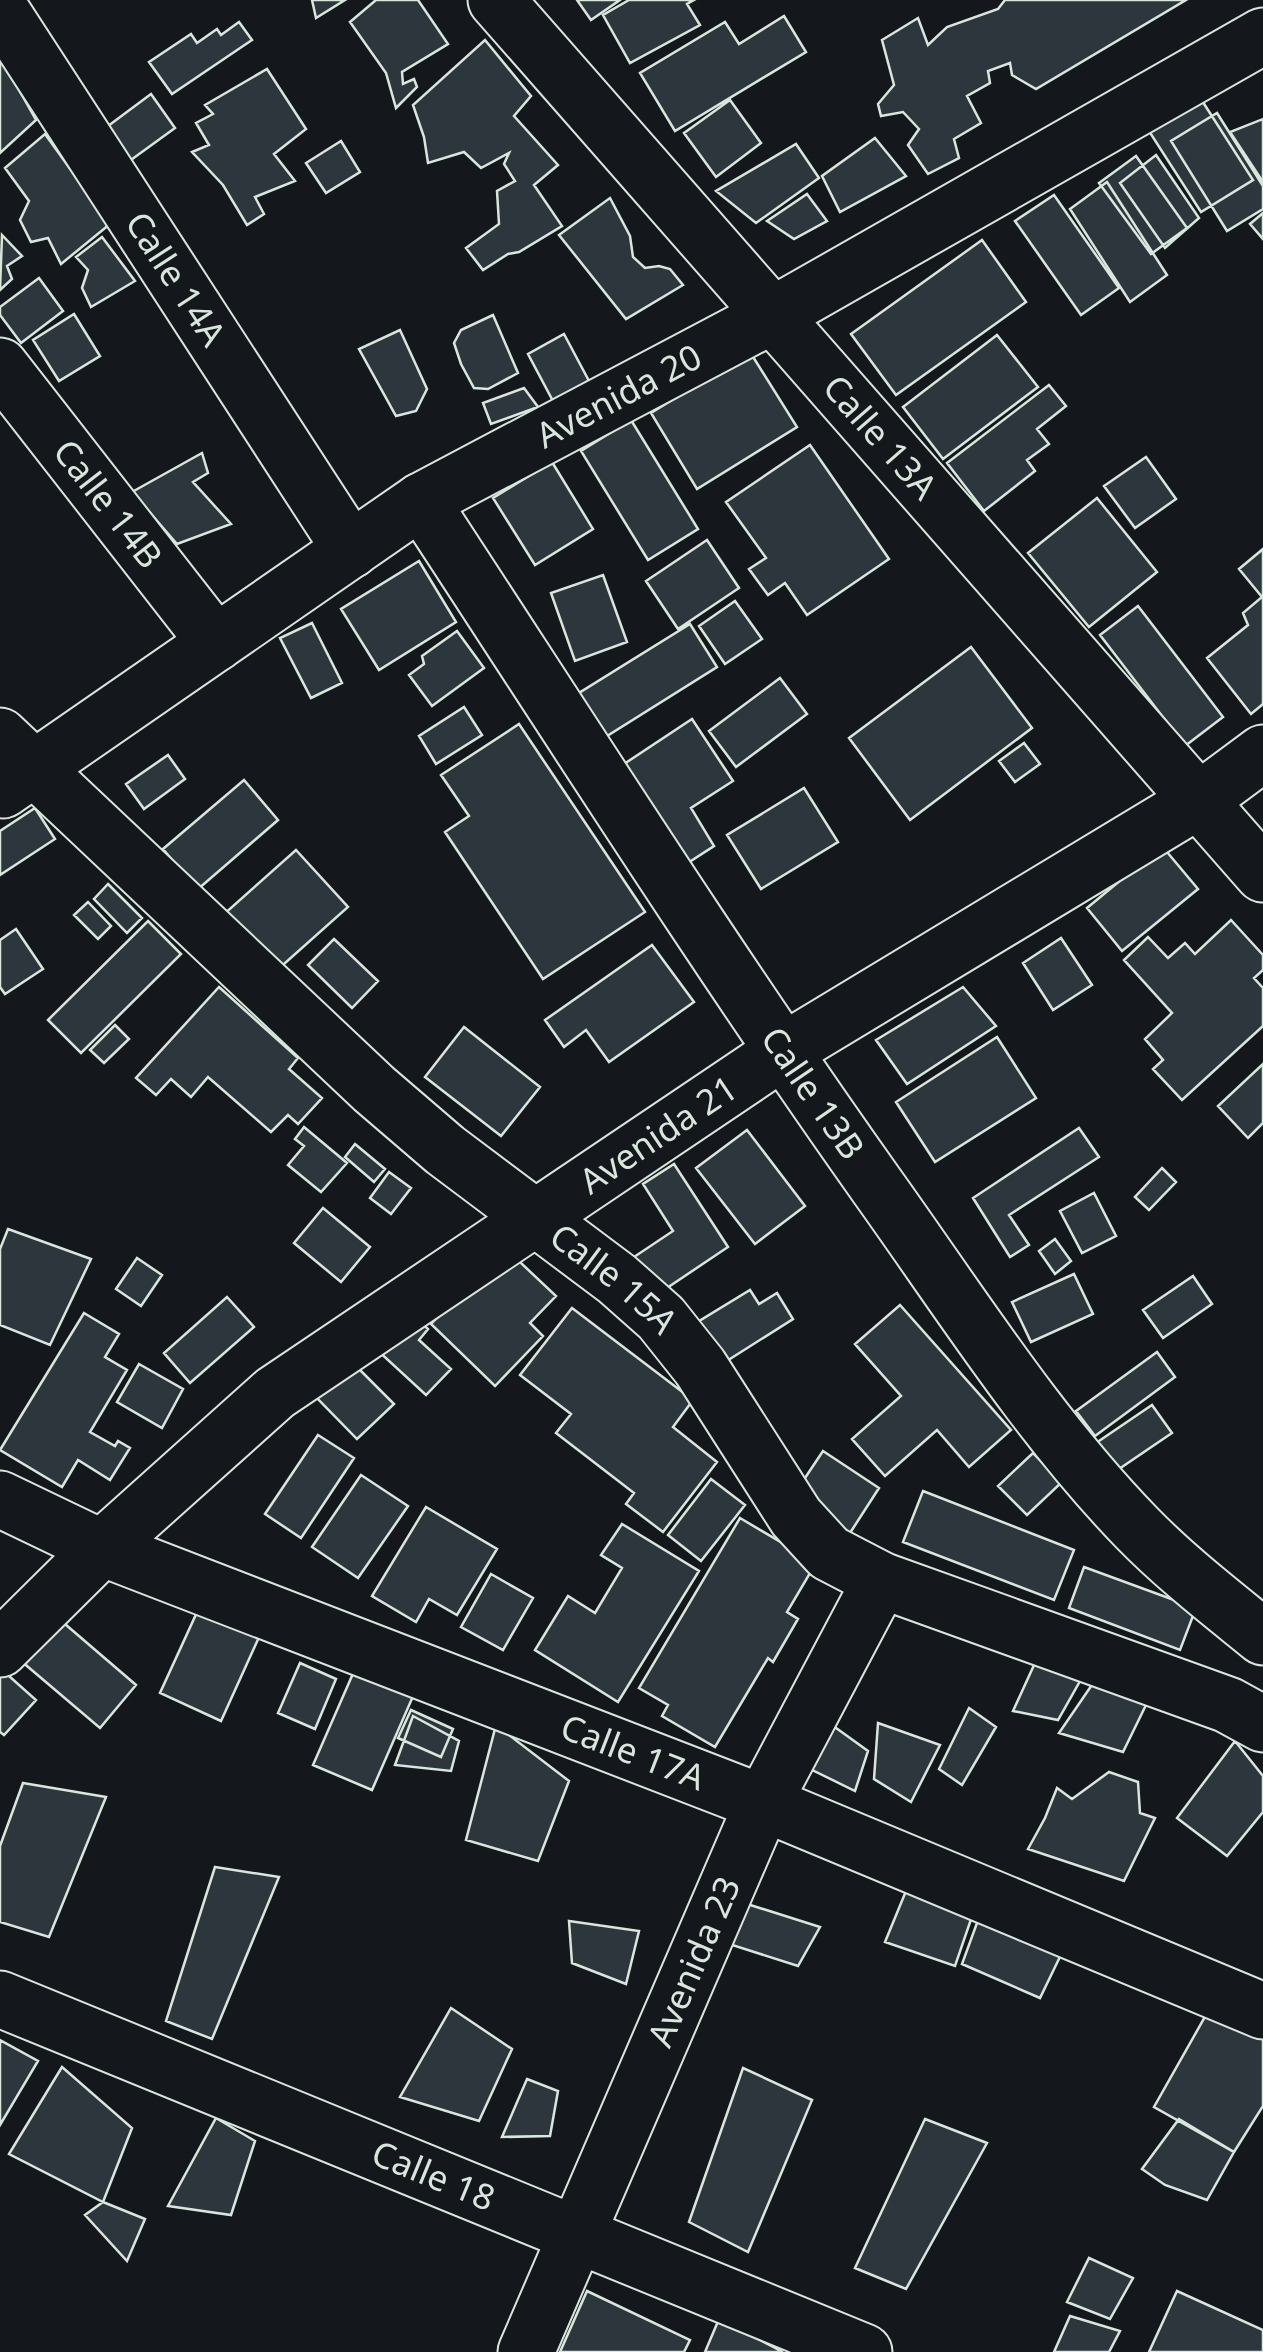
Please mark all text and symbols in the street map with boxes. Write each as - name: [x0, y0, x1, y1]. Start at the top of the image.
- street label: Calle 14A: [116, 202, 238, 355]
- street label: Avenida 20: [527, 332, 709, 458]
- street label: Calle 13A: [814, 364, 949, 509]
- street label: Calle 14B: [44, 429, 174, 577]
- street label: Calle 13B: [751, 1017, 876, 1168]
- street label: Avenida 21: [569, 1064, 746, 1204]
- street label: Calle 15A: [541, 1212, 690, 1343]
- street label: Calle 17A: [554, 1702, 713, 1801]
- street label: Avenida 23: [636, 1869, 750, 2054]
- street label: Calle 18: [365, 2129, 502, 2221]

